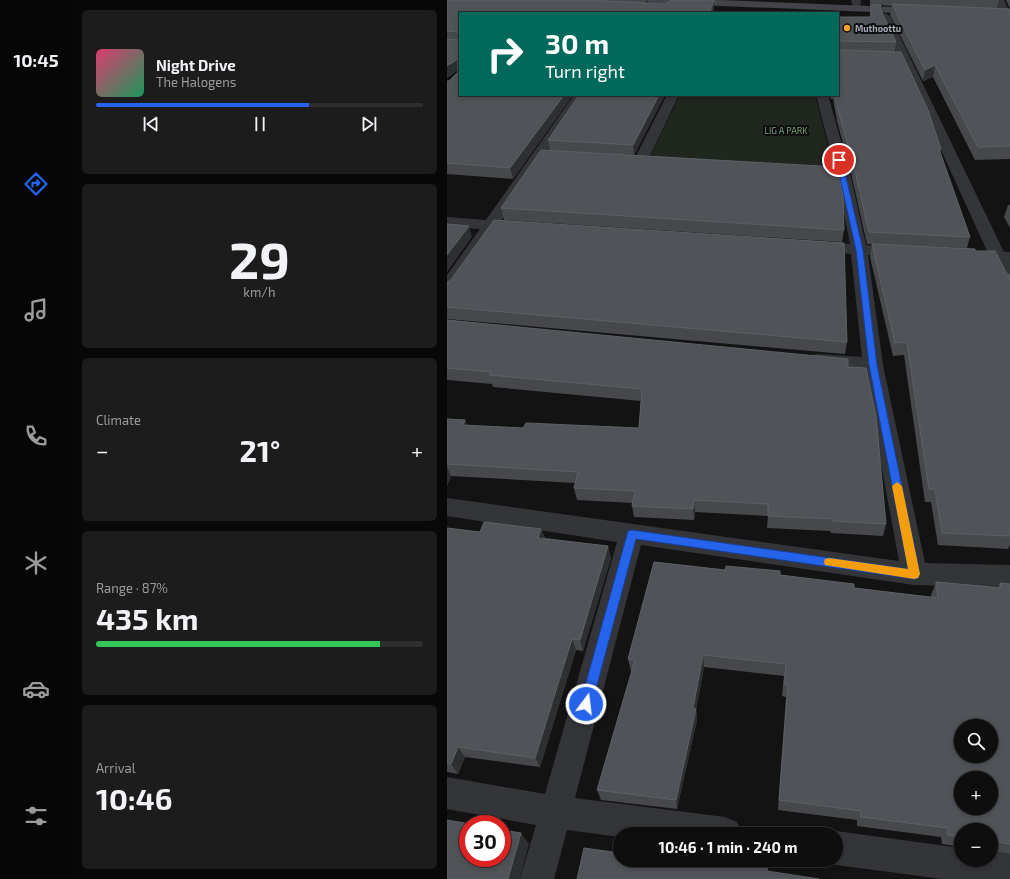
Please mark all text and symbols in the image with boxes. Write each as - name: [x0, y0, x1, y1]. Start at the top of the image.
- marker: Muthoottu: [842, 23, 852, 33]
- place label: Muthoottu: [855, 23, 901, 34]
- text: 30 m: [545, 26, 609, 60]
- icon: right: [479, 28, 531, 80]
- text: 10:45: [13, 49, 59, 71]
- text: Night Drive: [156, 56, 236, 74]
- text: Turn right: [545, 60, 625, 82]
- text: The Halogens: [156, 74, 236, 90]
- icon: previous: [140, 113, 162, 135]
- icon: pause: [249, 113, 271, 135]
- icon: next: [358, 113, 380, 135]
- park label: LIG A PARK: [764, 125, 808, 136]
- pin: [822, 143, 856, 177]
- icon: arrive: [828, 149, 850, 171]
- icon: directions: [22, 170, 50, 198]
- text: 29: [229, 227, 290, 289]
- text: km/h: [243, 284, 276, 300]
- icon: music: [22, 296, 50, 324]
- text: Climate: [96, 412, 141, 428]
- icon: phone: [22, 422, 50, 450]
- text: 21°: [240, 432, 280, 468]
- text: −: [96, 437, 109, 463]
- text: +: [411, 437, 423, 463]
- icon: climate: [22, 549, 50, 577]
- text: Range · 87%: [96, 580, 168, 596]
- text: 435 km: [96, 600, 198, 636]
- icon: car: [22, 675, 50, 703]
- position arrow: [565, 683, 607, 725]
- map controls: [954, 719, 998, 867]
- button: search: [954, 719, 998, 763]
- text: Arrival: [96, 760, 136, 776]
- button: +: [954, 771, 998, 815]
- text: 10:46: [96, 780, 172, 816]
- icon: filters: [22, 802, 50, 830]
- speed limit sign: 30: [459, 815, 511, 867]
- button: −: [954, 823, 998, 867]
- text: 10:46 · 1 min · 240 m: [659, 838, 797, 856]

